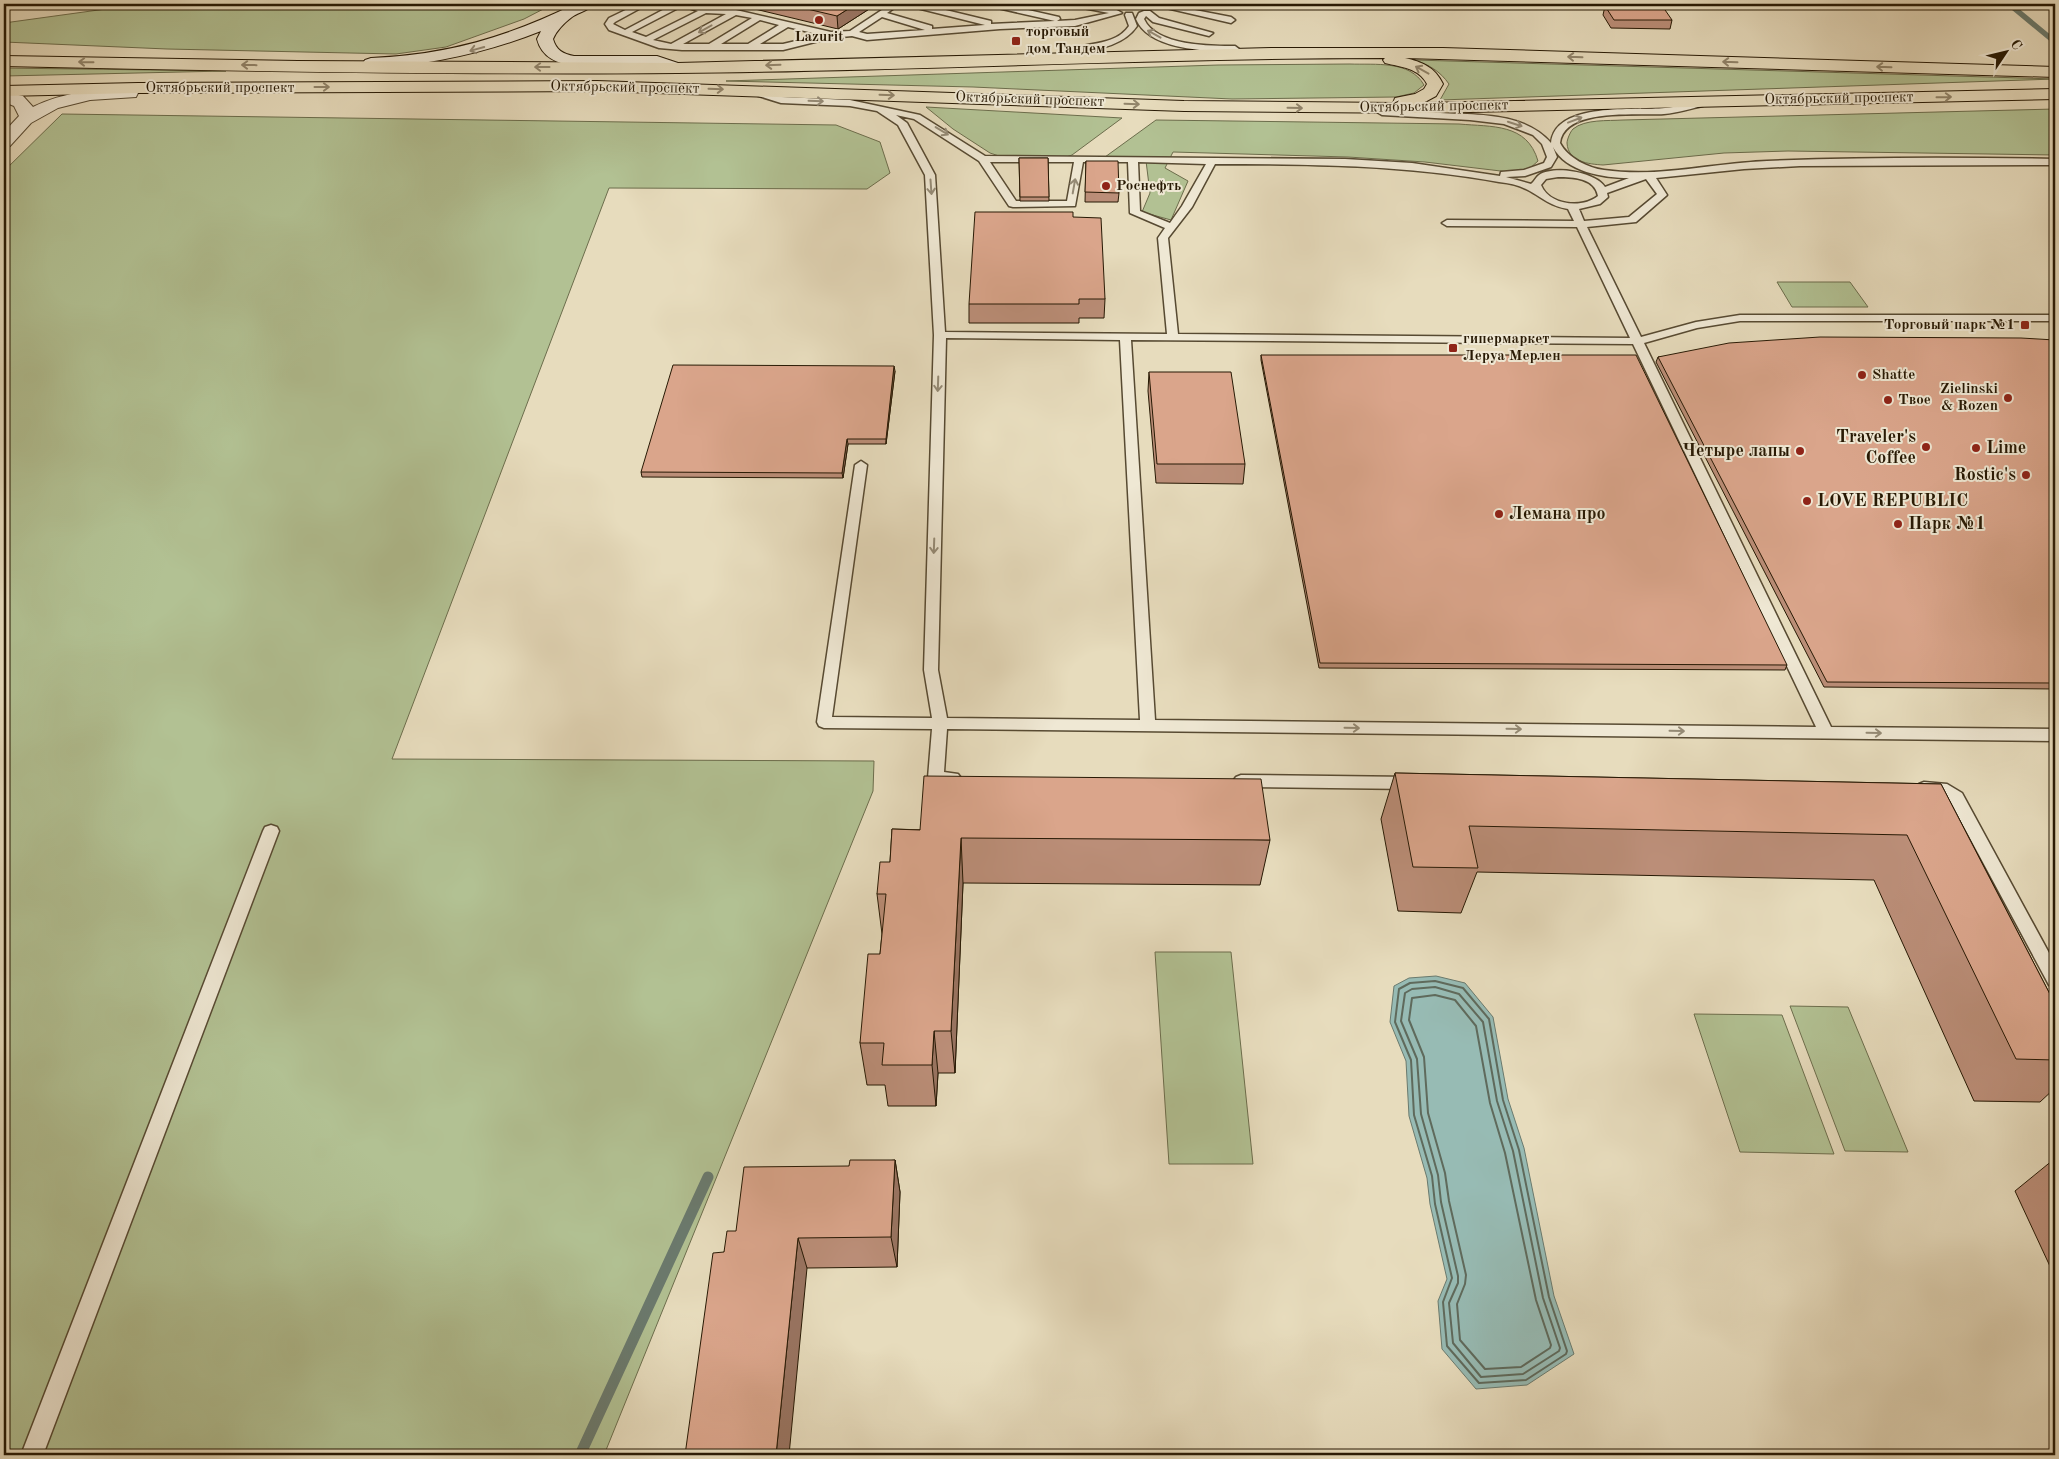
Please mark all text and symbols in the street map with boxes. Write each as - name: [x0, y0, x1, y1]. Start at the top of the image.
- marker: Lazurit: [813, 14, 825, 26]
- one-way arrow: [697, 24, 712, 34]
- place label: торговый дом Тандем: [1026, 25, 1106, 57]
- one-way arrow: [1148, 28, 1162, 38]
- north arrow: [1982, 28, 2032, 78]
- place label: Lazurit: [794, 30, 844, 45]
- marker: торговый дом Тандем: [1010, 35, 1022, 47]
- text: С: [2007, 37, 2024, 53]
- one-way arrow: [470, 45, 486, 54]
- one-way arrow: [1567, 52, 1584, 62]
- one-way arrow: [79, 57, 95, 67]
- one-way arrow: [1722, 57, 1738, 67]
- one-way arrow: [765, 60, 781, 69]
- one-way arrow: [241, 61, 257, 70]
- one-way arrow: [534, 62, 550, 72]
- one-way arrow: [1876, 62, 1892, 71]
- one-way arrow: [1415, 64, 1429, 74]
- street label: Октябрьский проспект: [550, 79, 700, 97]
- street label: Октябрьский проспект: [145, 81, 295, 96]
- one-way arrow: [314, 82, 330, 92]
- one-way arrow: [708, 85, 724, 94]
- street label: Октябрьский проспект: [955, 90, 1105, 110]
- street label: Октябрьский проспект: [1764, 90, 1914, 108]
- one-way arrow: [879, 91, 895, 100]
- one-way arrow: [1936, 92, 1952, 102]
- one-way arrow: [807, 97, 823, 106]
- street label: Октябрьский проспект: [1359, 98, 1509, 116]
- one-way arrow: [1124, 99, 1140, 109]
- one-way arrow: [1286, 103, 1302, 113]
- one-way arrow: [1567, 115, 1582, 124]
- one-way arrow: [1506, 120, 1522, 129]
- one-way arrow: [934, 127, 948, 137]
- one-way arrow: [1070, 178, 1080, 194]
- one-way arrow: [926, 179, 935, 195]
- place label: Роснефть: [1116, 179, 1181, 194]
- marker: Роснефть: [1100, 180, 1112, 192]
- place label: Торговый парк №1: [1884, 318, 2015, 333]
- marker: Торговый парк №1: [2019, 319, 2031, 331]
- place label: гипермаркет Леруа Мерлен: [1463, 332, 1561, 364]
- marker: гипермаркет Леруа Мерлен: [1447, 342, 1459, 354]
- place label: Shatte: [1872, 368, 1915, 383]
- marker: Shatte: [1856, 369, 1868, 381]
- one-way arrow: [934, 376, 943, 392]
- place label: Zielinski & Rozen: [1940, 382, 1998, 414]
- marker: Zielinski & Rozen: [2002, 392, 2014, 404]
- place label: Твое: [1898, 393, 1931, 408]
- marker: Твое: [1882, 394, 1894, 406]
- place label: Traveler's Coffee: [1836, 428, 1916, 467]
- place label: Lime: [1986, 439, 2026, 457]
- marker: Traveler's Coffee: [1920, 441, 1932, 453]
- place label: Четыре лапы: [1682, 442, 1790, 460]
- marker: Lime: [1970, 442, 1982, 454]
- marker: Четыре лапы: [1794, 445, 1806, 457]
- place label: Rostic's: [1954, 466, 2016, 484]
- marker: Rostic's: [2020, 469, 2032, 481]
- place label: LOVE REPUBLIC: [1817, 492, 1968, 510]
- marker: LOVE REPUBLIC: [1801, 495, 1813, 507]
- place label: Лемана про: [1509, 505, 1606, 523]
- marker: Лемана про: [1493, 508, 1505, 520]
- place label: Парк №1: [1908, 515, 1986, 533]
- marker: Парк №1: [1892, 518, 1904, 530]
- one-way arrow: [929, 538, 939, 554]
- one-way arrow: [1344, 723, 1360, 733]
- one-way arrow: [1506, 724, 1522, 734]
- one-way arrow: [1668, 726, 1685, 736]
- one-way arrow: [1866, 728, 1882, 738]

